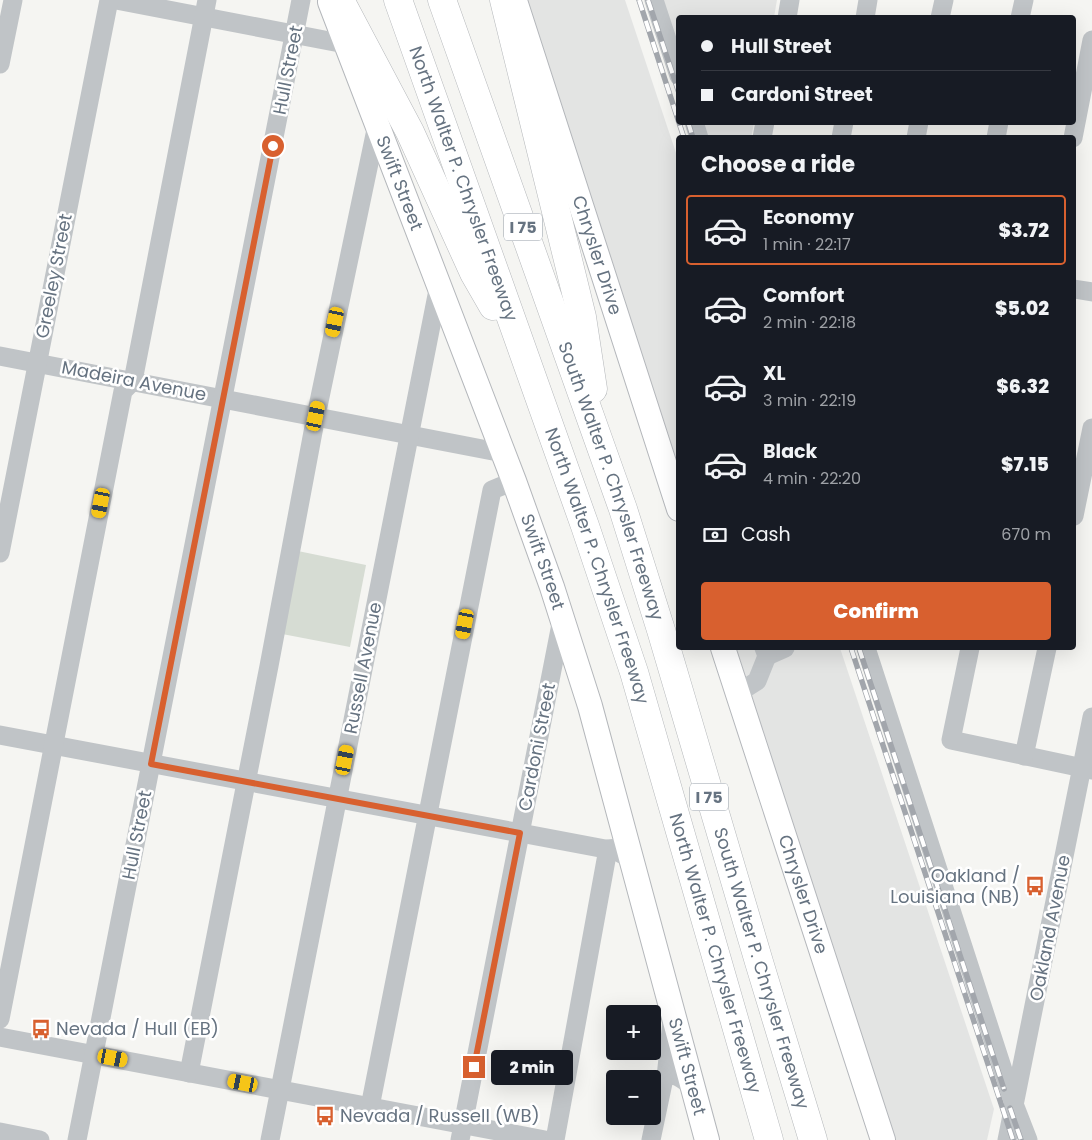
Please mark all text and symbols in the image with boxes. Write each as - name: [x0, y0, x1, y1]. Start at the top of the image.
- street label: Hull Street: [267, 23, 308, 117]
- text: Hull Street: [731, 33, 832, 60]
- street label: North Walter P. Chrysler Freeway: [403, 43, 524, 325]
- text: Cardoni Street: [731, 81, 873, 108]
- street label: Swift Street: [370, 132, 430, 234]
- route start: [262, 135, 284, 157]
- text: Choose a ride: [701, 149, 855, 180]
- street label: Chrysler Drive: [567, 192, 629, 318]
- text: Economy: [763, 204, 854, 231]
- icon: car: [703, 208, 748, 253]
- street label: Greeley Street: [29, 212, 78, 340]
- road number: I 75: [504, 213, 542, 240]
- text: $3.72: [998, 217, 1049, 244]
- text: 1 min · 22:17: [763, 233, 851, 256]
- text: Comfort: [763, 282, 845, 309]
- icon: car: [703, 286, 748, 331]
- text: $5.02: [995, 295, 1049, 322]
- car: [324, 306, 345, 338]
- text: 2 min · 22:18: [763, 311, 856, 334]
- street label: South Walter P. Chrysler Freeway: [552, 338, 670, 624]
- street label: Madeira Avenue: [60, 354, 208, 407]
- text: XL: [763, 360, 786, 387]
- icon: car: [703, 364, 748, 409]
- text: $6.32: [996, 373, 1049, 400]
- text: 3 min · 22:19: [763, 389, 856, 412]
- car: [305, 400, 326, 432]
- street label: North Walter P. Chrysler Freeway: [539, 424, 656, 707]
- text: Black: [763, 438, 817, 465]
- icon: car: [703, 442, 748, 487]
- text: $7.15: [1001, 451, 1049, 478]
- text: 4 min · 22:20: [763, 467, 861, 490]
- car: [90, 487, 111, 519]
- street label: Swift Street: [515, 510, 571, 613]
- icon: cash: [701, 521, 729, 549]
- text: Cash: [741, 521, 791, 548]
- text: 670 m: [1001, 523, 1051, 546]
- button: Confirm: [701, 582, 1051, 640]
- street label: Russell Avenue: [337, 600, 388, 736]
- car: [454, 608, 475, 640]
- street label: Cardoni Street: [512, 681, 561, 813]
- car: [334, 744, 355, 776]
- road number: I 75: [690, 784, 728, 810]
- street label: Hull Street: [116, 788, 157, 882]
- street label: North Walter P. Chrysler Freeway: [663, 810, 768, 1096]
- street label: South Walter P. Chrysler Freeway: [708, 824, 816, 1112]
- street label: Chrysler Drive: [773, 831, 835, 957]
- street label: Oakland Avenue: [1023, 853, 1076, 1003]
- place label: Oakland / Louisiana (NB): [890, 863, 1020, 909]
- bus stop icon: Oakland / Louisiana (NB): [1024, 875, 1046, 897]
- map controls: [606, 1005, 661, 1125]
- button: +: [606, 1005, 661, 1060]
- street label: Swift Street: [663, 1015, 713, 1118]
- place label: Nevada / Hull (EB): [56, 1016, 219, 1041]
- bus stop icon: Nevada / Hull (EB): [30, 1018, 52, 1040]
- car: [96, 1048, 129, 1068]
- callout: 2 min: [492, 1050, 574, 1084]
- route end: [463, 1056, 485, 1078]
- text: 2 min: [509, 1056, 555, 1079]
- button: −: [606, 1070, 661, 1125]
- car: [226, 1073, 259, 1093]
- place label: Nevada / Russell (WB): [340, 1103, 540, 1128]
- bus stop icon: Nevada / Russell (WB): [314, 1105, 336, 1127]

